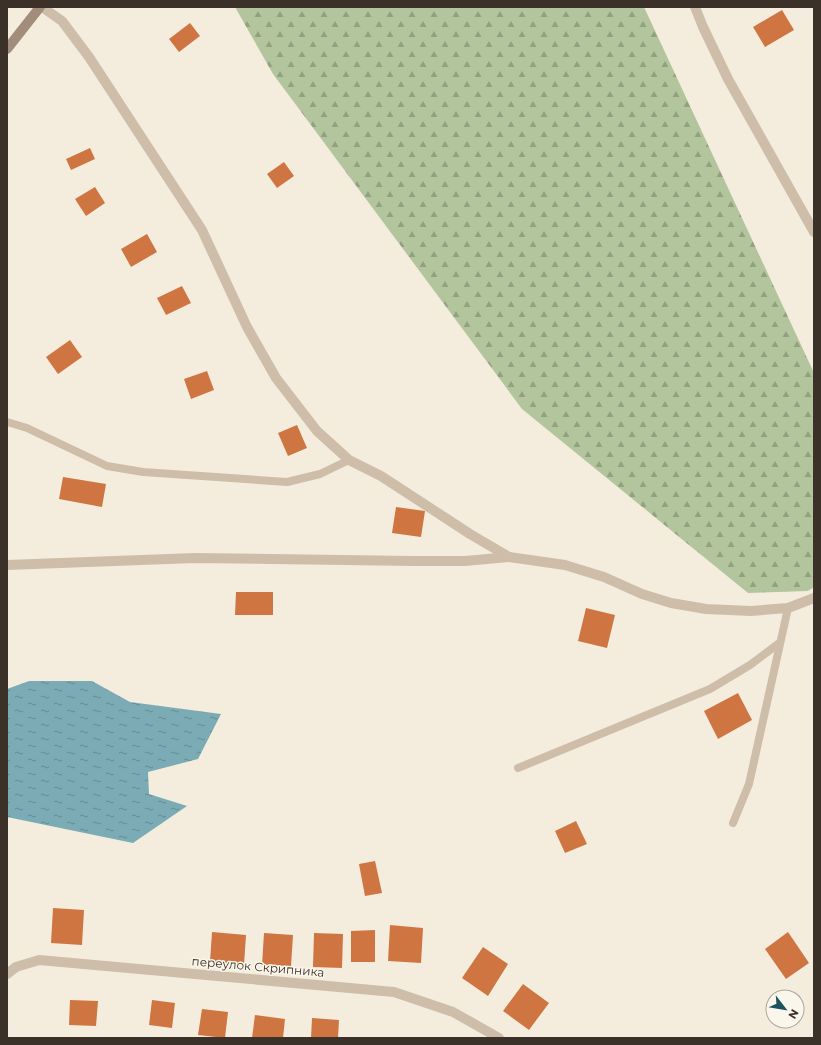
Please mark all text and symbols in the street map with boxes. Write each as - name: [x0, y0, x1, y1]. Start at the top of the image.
- street label: переулок Скрипника: [191, 953, 325, 980]
- north arrow: [765, 989, 805, 1029]
- text: N: [785, 1007, 802, 1022]

